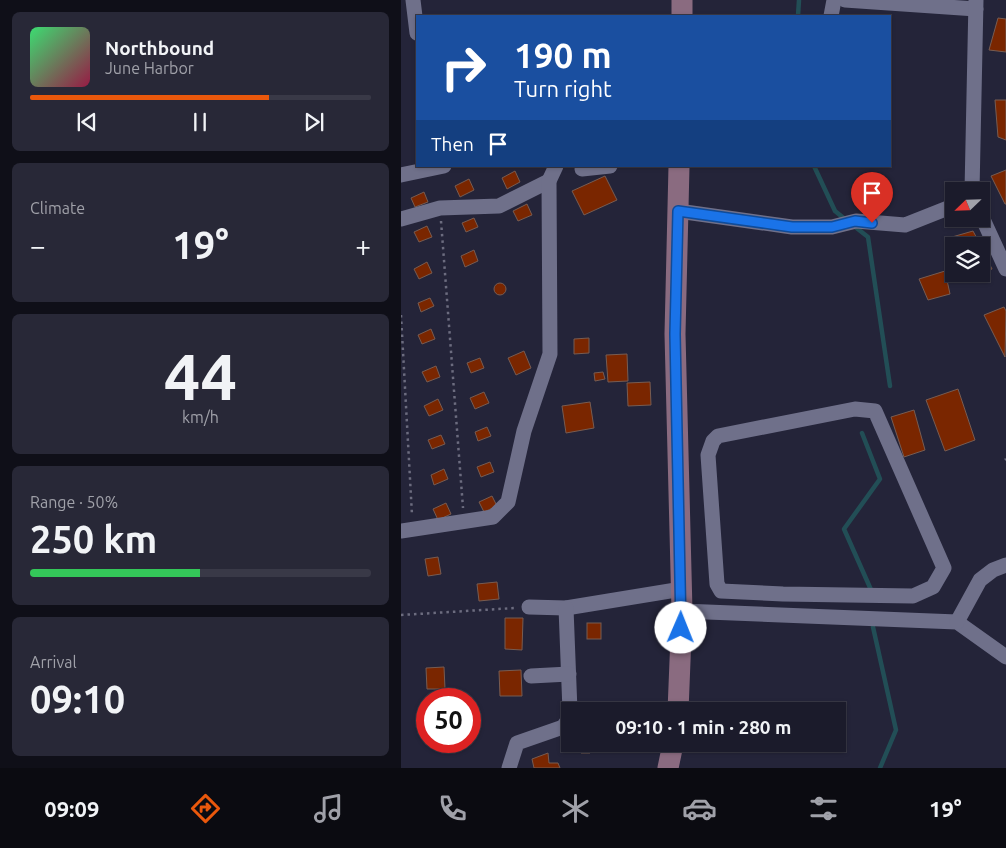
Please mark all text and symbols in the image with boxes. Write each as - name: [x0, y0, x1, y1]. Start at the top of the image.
- icon: right: [431, 35, 496, 100]
- text: 190 m: [514, 35, 612, 75]
- text: Northbound: [105, 37, 214, 59]
- text: June Harbor: [105, 59, 194, 77]
- text: Turn right: [514, 76, 612, 101]
- icon: previous: [73, 108, 101, 136]
- icon: pause: [186, 108, 214, 136]
- icon: next: [300, 108, 328, 136]
- icon: arrive: [484, 130, 512, 158]
- text: Then: [431, 133, 474, 155]
- pin: [851, 172, 893, 223]
- icon: arrive: [858, 179, 886, 207]
- north arrow: [945, 182, 990, 228]
- map controls: [945, 182, 990, 282]
- text: Climate: [30, 199, 85, 217]
- text: 19°: [172, 224, 229, 266]
- text: −: [30, 230, 46, 261]
- text: +: [355, 230, 371, 261]
- button: layers: [945, 237, 990, 282]
- text: 44: [164, 339, 237, 412]
- text: km/h: [182, 408, 219, 426]
- text: Range · 50%: [30, 493, 118, 511]
- text: 250 km: [30, 518, 157, 560]
- position arrow: [654, 601, 706, 653]
- text: Arrival: [30, 653, 77, 671]
- text: 09:10: [30, 678, 125, 720]
- speed limit sign: 50: [416, 688, 481, 753]
- text: 09:10 · 1 min · 280 m: [616, 716, 791, 738]
- icon: directions: [188, 791, 223, 826]
- icon: music: [311, 791, 346, 826]
- icon: phone: [435, 791, 470, 826]
- icon: climate: [558, 791, 593, 826]
- icon: car: [682, 791, 717, 826]
- icon: filters: [806, 791, 841, 826]
- text: 09:09: [44, 796, 99, 821]
- text: 19°: [929, 796, 962, 821]

